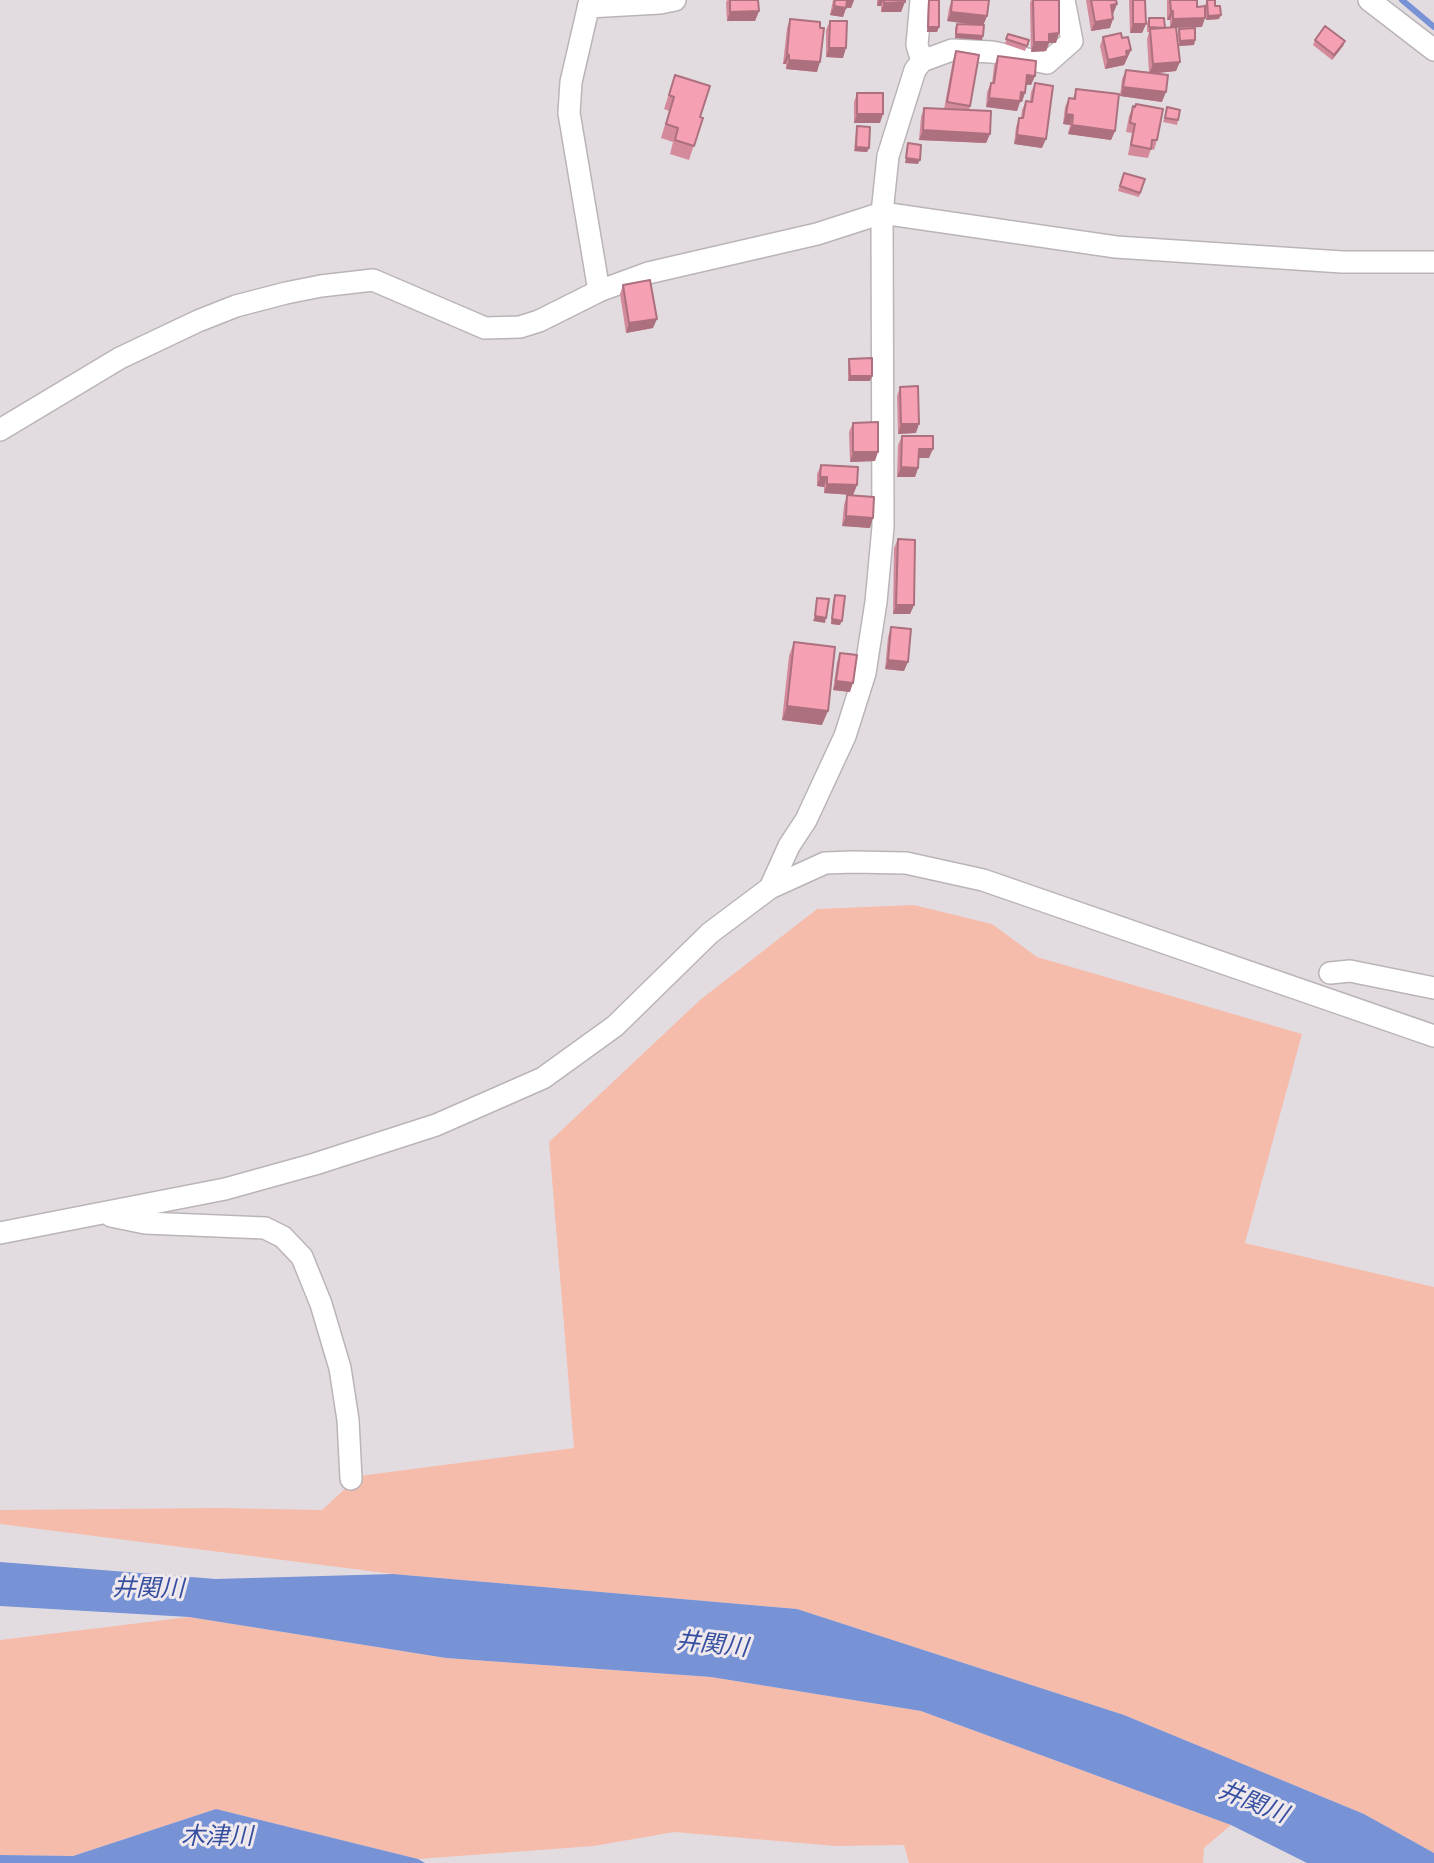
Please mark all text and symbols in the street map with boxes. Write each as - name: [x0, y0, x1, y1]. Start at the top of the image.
- water label: 井関川: [112, 1574, 184, 1604]
- water label: 井関川: [675, 1627, 749, 1663]
- water label: 井関川: [1214, 1776, 1292, 1830]
- water label: 木津川: [181, 1823, 253, 1851]

